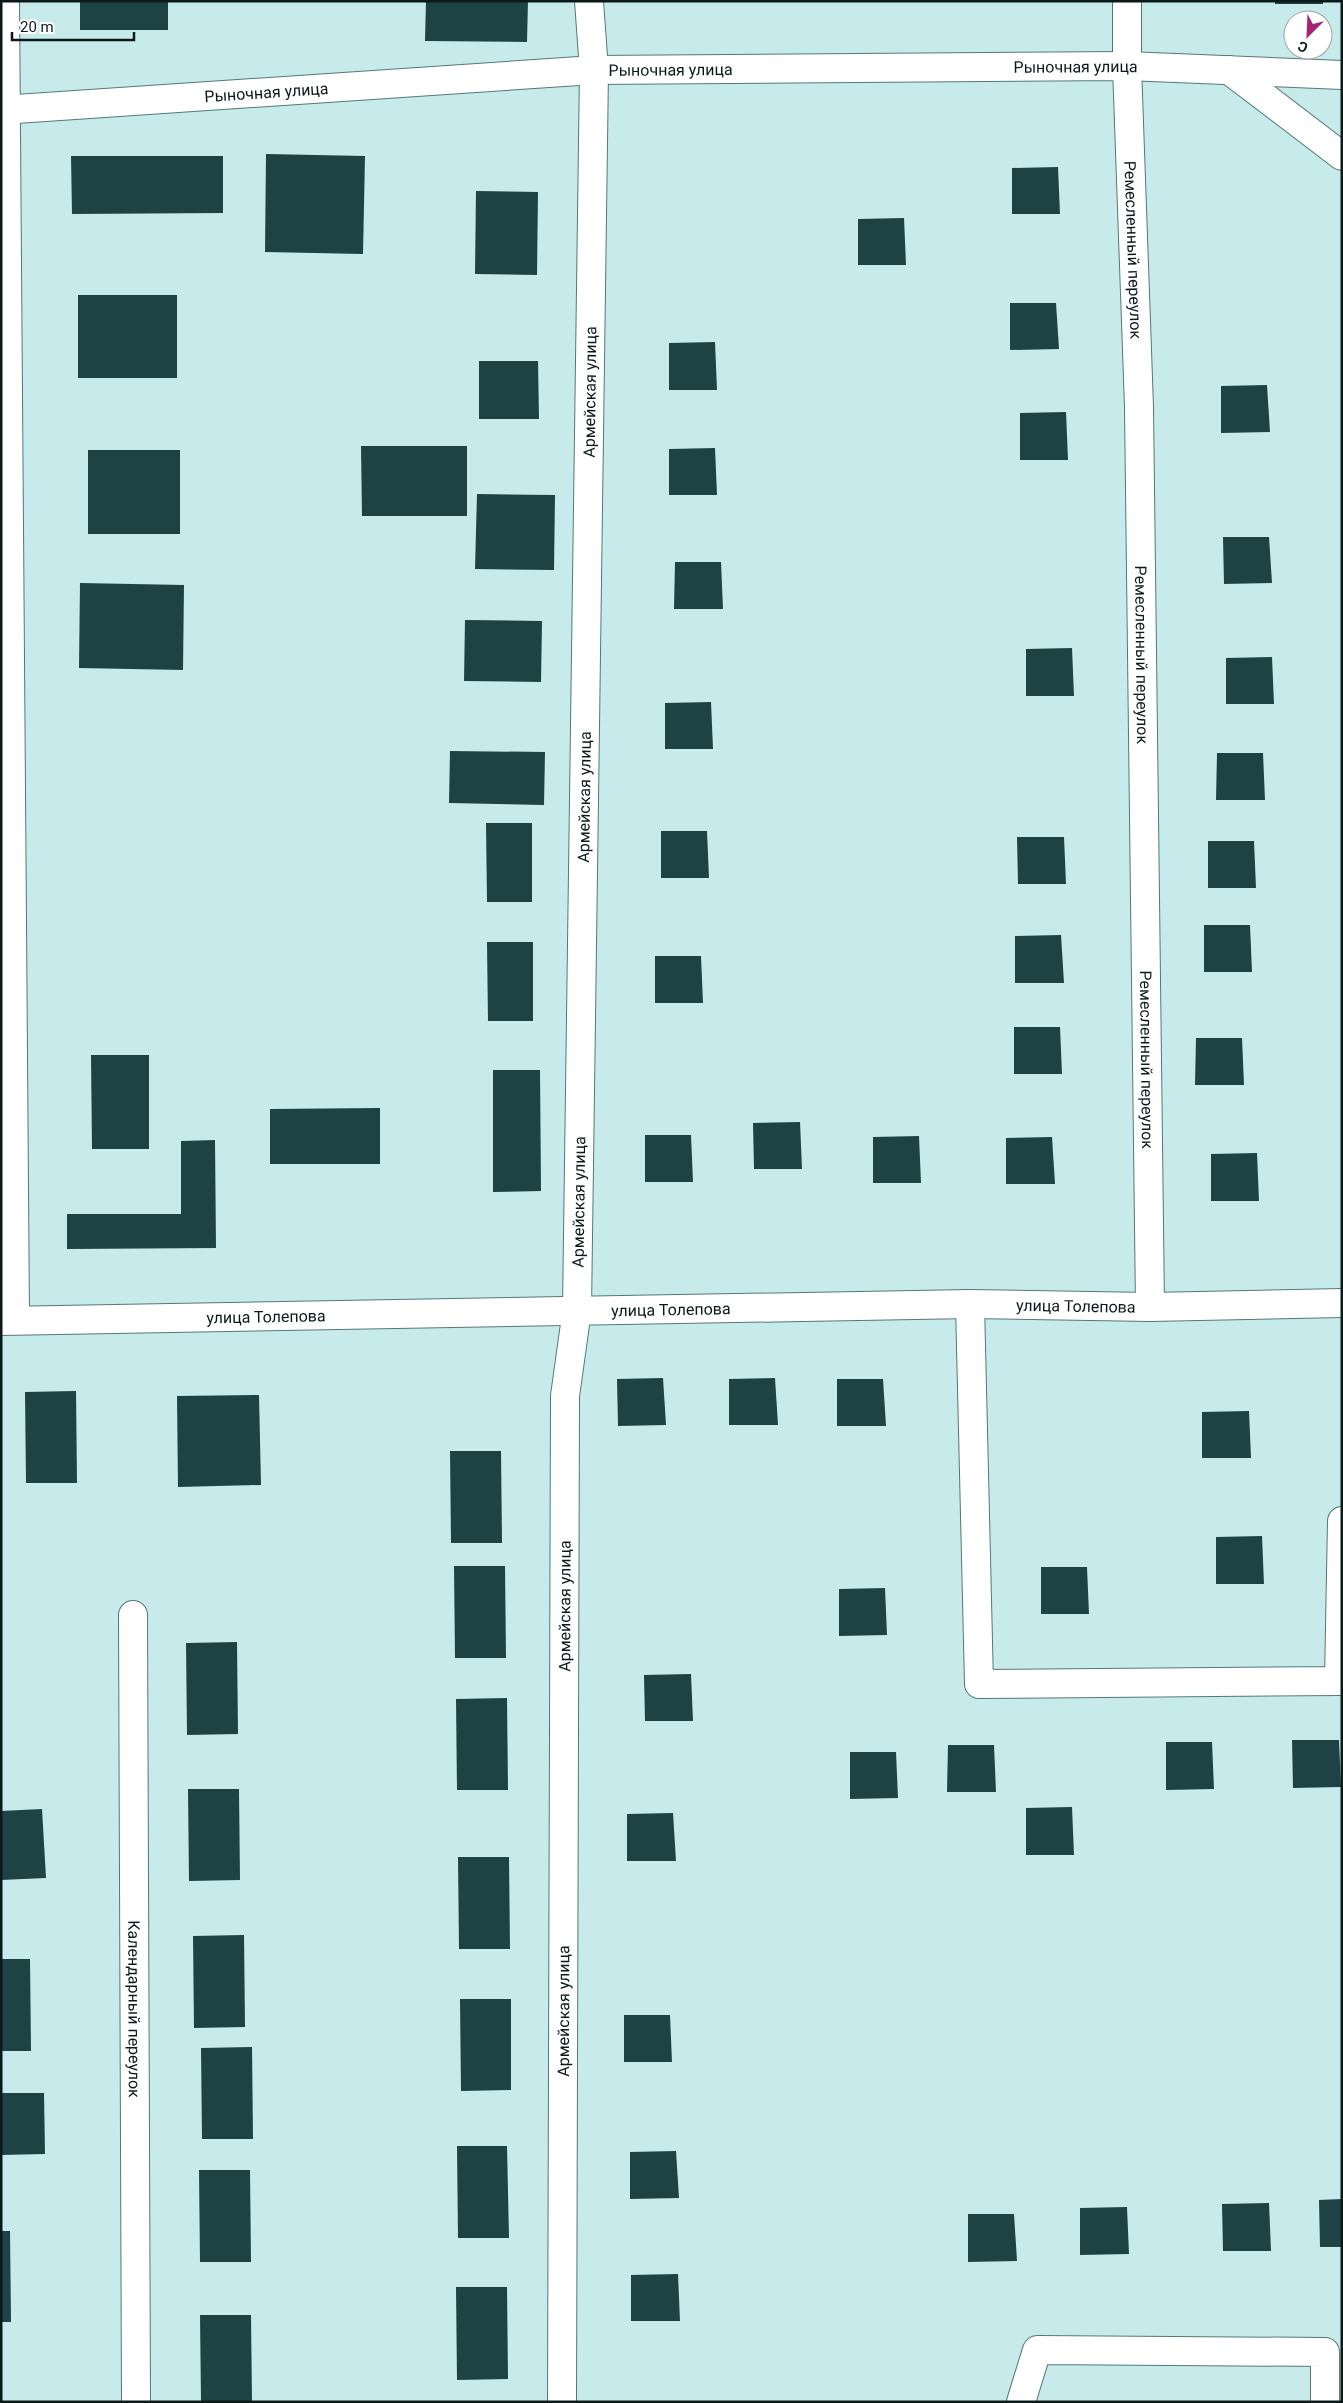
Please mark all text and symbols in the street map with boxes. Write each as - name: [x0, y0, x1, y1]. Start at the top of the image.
- scale bar: [12, 10, 135, 42]
- north arrow: [1283, 10, 1333, 60]
- text: 20 m: [20, 18, 54, 36]
- text: С: [1295, 38, 1310, 56]
- street label: Рыночная улица: [1013, 56, 1138, 76]
- street label: Рыночная улица: [608, 59, 733, 79]
- street label: Рыночная улица: [204, 78, 329, 106]
- street label: Ремесленный переулок: [1121, 160, 1146, 340]
- street label: Армейская улица: [579, 326, 600, 458]
- street label: Ремесленный переулок: [1131, 565, 1153, 744]
- street label: Армейская улица: [574, 731, 594, 863]
- street label: Ремесленный переулок: [1136, 970, 1158, 1149]
- street label: Армейская улица: [568, 1136, 589, 1268]
- street label: улица Толепова: [1016, 1295, 1136, 1316]
- street label: улица Толепова: [611, 1299, 731, 1320]
- street label: улица Толепова: [206, 1306, 326, 1327]
- street label: Армейская улица: [555, 1540, 574, 1672]
- street label: Календарный переулок: [125, 1920, 144, 2098]
- street label: Армейская улица: [553, 1945, 573, 2077]

